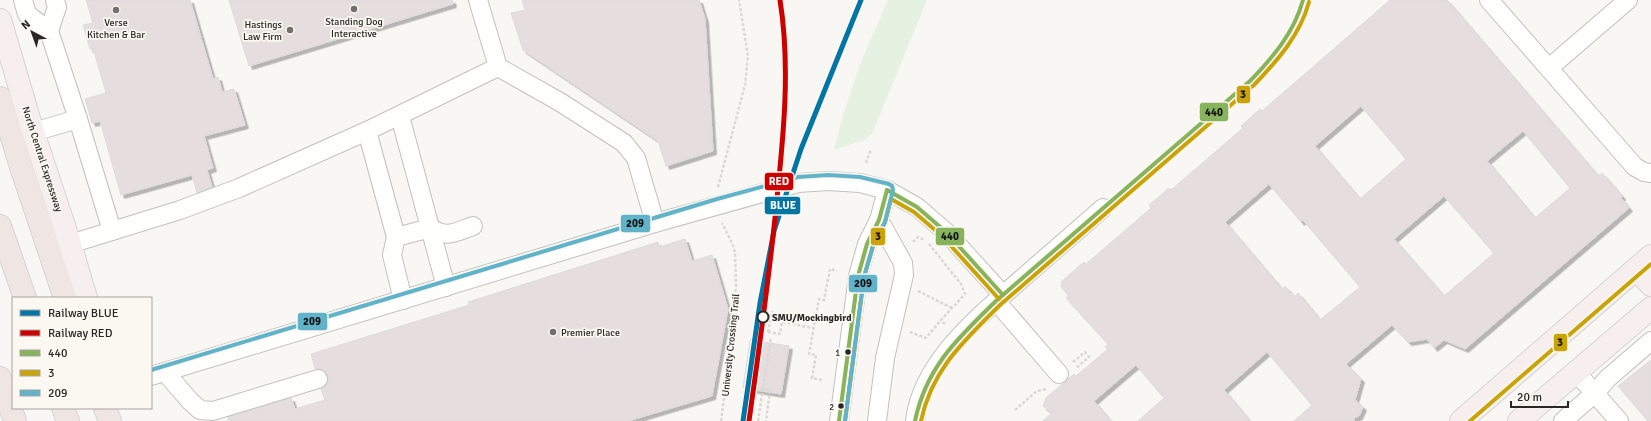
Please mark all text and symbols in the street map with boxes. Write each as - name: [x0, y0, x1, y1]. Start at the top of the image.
- marker: Standing Dog Interactive: [349, 4, 359, 14]
- marker: Verse Kitchen & Bar: [111, 5, 121, 15]
- north arrow: [12, 12, 52, 52]
- place label: Standing Dog Interactive: [325, 16, 383, 40]
- text: N: [19, 17, 33, 32]
- place label: Verse Kitchen & Bar: [87, 17, 145, 41]
- place label: Hastings Law Firm: [243, 19, 283, 43]
- marker: Hastings Law Firm: [285, 25, 295, 35]
- line badge: 3: [1236, 85, 1251, 104]
- text: 3: [1240, 88, 1246, 101]
- line badge: 440: [1199, 102, 1229, 122]
- street label: North Central Expressway: [19, 105, 65, 214]
- text: 440: [1205, 106, 1223, 119]
- line badge: RED: [764, 172, 794, 191]
- text: RED: [769, 175, 789, 188]
- line badge: BLUE: [764, 196, 801, 215]
- text: BLUE: [770, 199, 796, 212]
- line badge: 209: [620, 214, 651, 233]
- text: 209: [626, 217, 644, 230]
- line badge: 3: [870, 227, 886, 246]
- line badge: 440: [935, 227, 965, 246]
- text: 3: [875, 230, 881, 243]
- text: 440: [941, 230, 959, 243]
- line badge: 209: [848, 274, 878, 293]
- text: 209: [854, 277, 872, 290]
- street label: University Crossing Trail: [720, 293, 742, 397]
- legend: [12, 297, 152, 409]
- text: Railway BLUE: [48, 306, 119, 321]
- marker: SMU/Mockingbird: [756, 310, 770, 324]
- line badge: 209: [297, 312, 328, 331]
- place label: SMU/Mockingbird: [772, 312, 852, 324]
- text: 209: [303, 315, 321, 328]
- text: Railway RED: [48, 326, 113, 341]
- marker: Premier Place: [548, 327, 558, 337]
- place label: Premier Place: [561, 327, 620, 339]
- line badge: 3: [1553, 333, 1568, 352]
- text: 3: [1557, 336, 1563, 349]
- text: 440: [48, 346, 67, 361]
- marker: 1: [843, 347, 853, 357]
- place label: 1: [835, 348, 840, 359]
- text: 3: [48, 366, 54, 381]
- scale bar: [1511, 383, 1568, 409]
- text: 209: [48, 386, 67, 401]
- text: 20 m: [1517, 390, 1542, 405]
- marker: 2: [836, 401, 846, 411]
- place label: 2: [829, 402, 834, 413]

